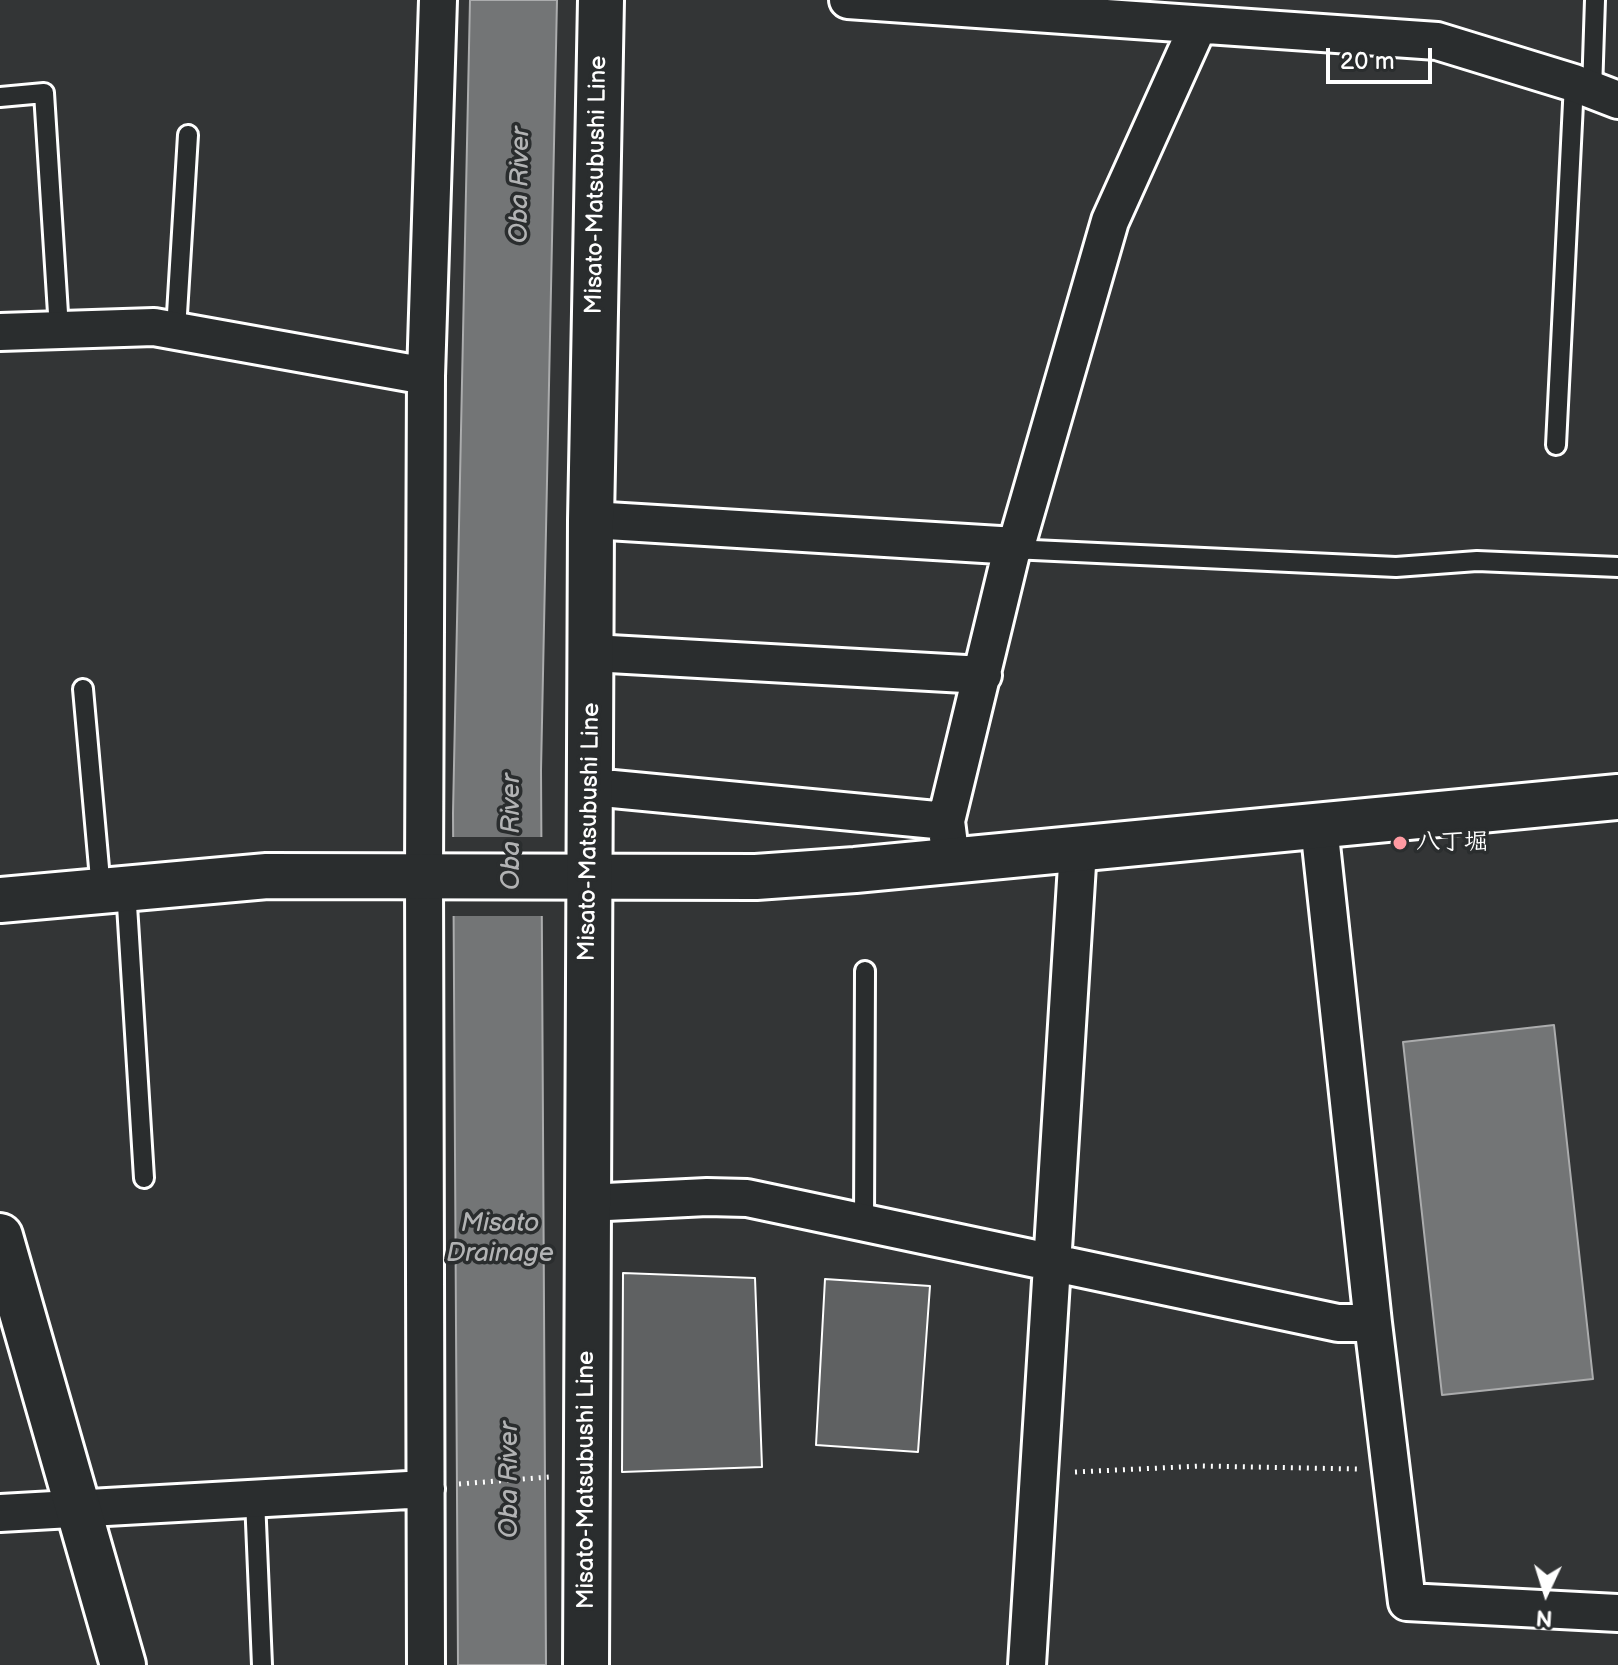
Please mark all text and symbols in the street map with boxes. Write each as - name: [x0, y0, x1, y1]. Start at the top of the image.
- scale bar: [1330, 32, 1436, 82]
- text: 20 m: [1340, 47, 1395, 76]
- street label: Misato-Matsubushi Line: [580, 55, 614, 315]
- water label: Oba River: [504, 126, 538, 244]
- street label: Misato-Matsubushi Line: [573, 702, 607, 962]
- water label: Oba River: [496, 774, 528, 890]
- place label: 八丁堀: [1416, 829, 1488, 857]
- marker: 八丁堀: [1391, 834, 1409, 852]
- water label: Misato Drainage: [446, 1208, 554, 1270]
- street label: Misato-Matsubushi Line: [573, 1351, 601, 1609]
- water label: Oba River: [494, 1422, 526, 1538]
- north arrow: [1506, 1553, 1586, 1633]
- text: N: [1535, 1603, 1553, 1631]

